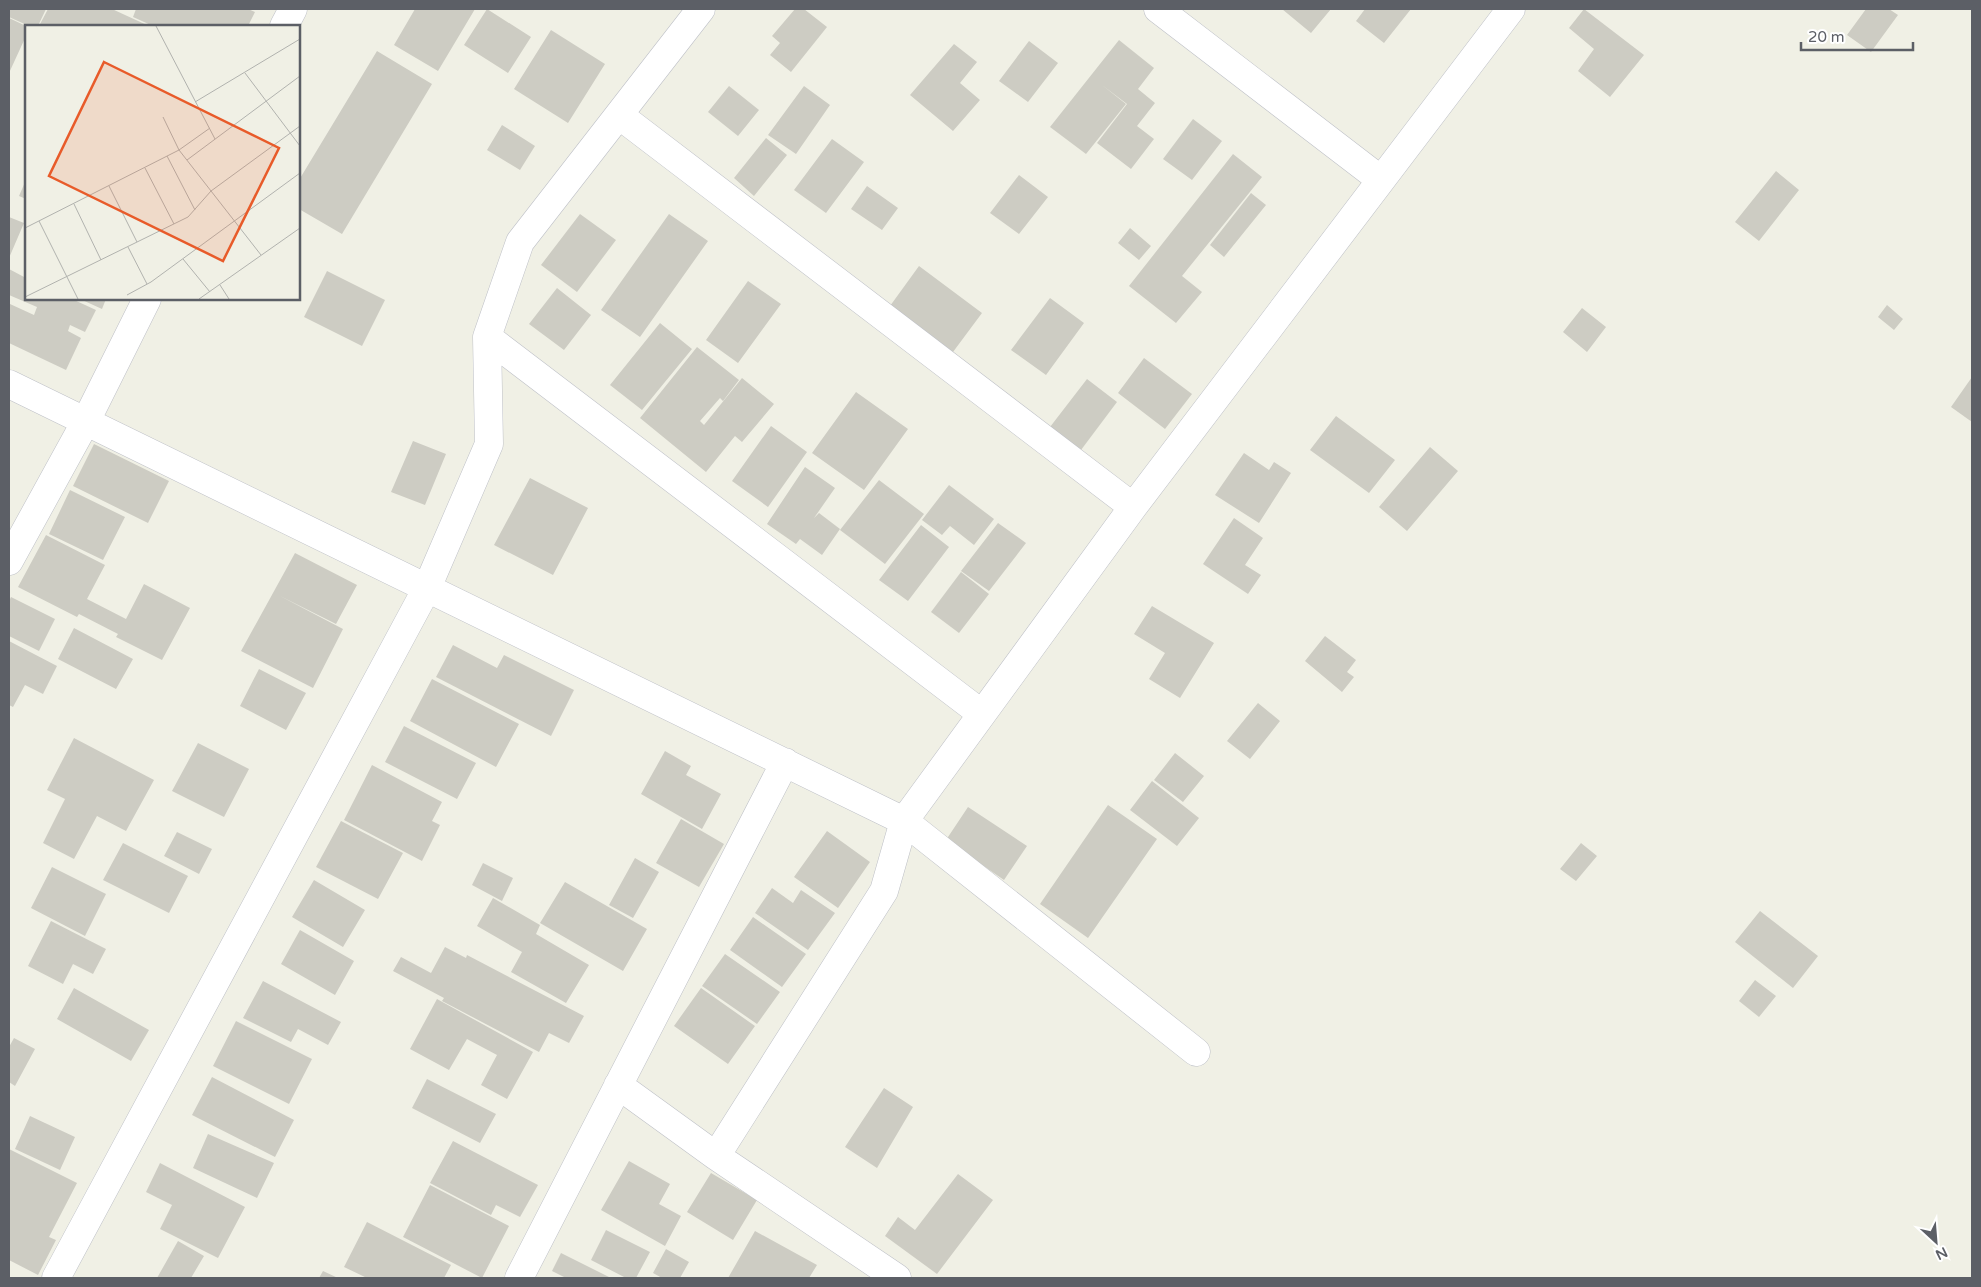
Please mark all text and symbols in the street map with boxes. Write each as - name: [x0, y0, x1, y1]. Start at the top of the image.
- scale bar: [1801, 20, 1914, 52]
- inset map: [25, 25, 300, 300]
- text: 20 m: [1808, 28, 1845, 46]
- north arrow: [1911, 1217, 1961, 1267]
- text: N: [1933, 1243, 1950, 1263]

